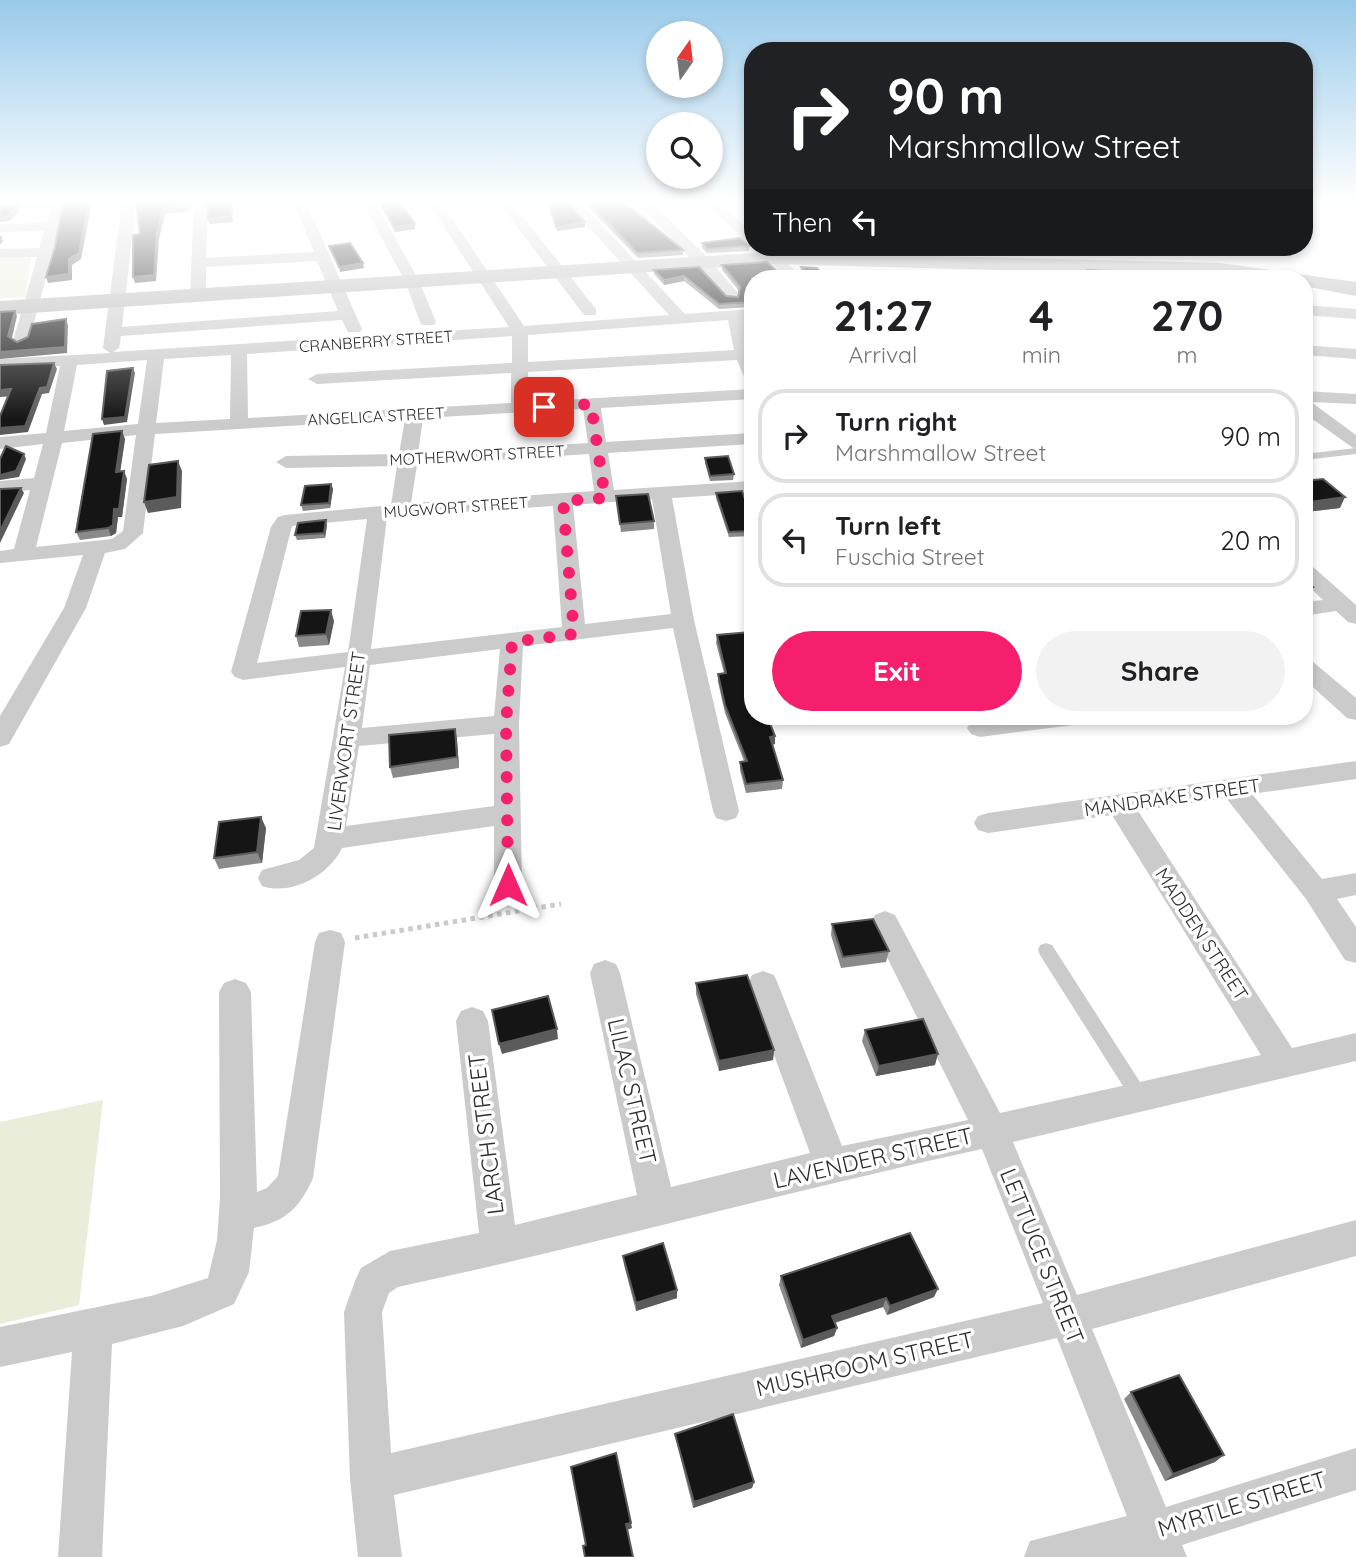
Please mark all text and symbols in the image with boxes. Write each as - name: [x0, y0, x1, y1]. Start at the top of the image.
- north arrow: [646, 21, 723, 98]
- map controls: [646, 21, 723, 189]
- text: 90 m: [887, 65, 1004, 126]
- icon: right: [772, 70, 863, 161]
- button: search: [646, 112, 723, 189]
- text: Marshmallow Street: [887, 126, 1181, 166]
- icon: left: [846, 203, 884, 241]
- text: Then: [772, 206, 832, 239]
- text: 21:27: [834, 289, 932, 342]
- text: 4: [1029, 289, 1054, 342]
- text: 270: [1151, 289, 1223, 342]
- street label: CRANBERRY STREET: [298, 326, 454, 356]
- text: Arrival: [848, 340, 917, 369]
- text: min: [1022, 340, 1061, 369]
- text: m: [1177, 340, 1198, 369]
- pin: [514, 377, 574, 437]
- icon: arrive: [525, 388, 563, 426]
- street label: ANGELICA STREET: [307, 402, 445, 430]
- text: Turn right: [835, 405, 957, 438]
- icon: right: [776, 417, 814, 455]
- text: 90 m: [1220, 420, 1281, 453]
- text: Marshmallow Street: [835, 438, 1046, 467]
- street label: MOTHERWORT STREET: [389, 440, 565, 470]
- street label: MUGWORT STREET: [383, 492, 529, 522]
- text: Turn left: [835, 509, 942, 542]
- icon: left: [776, 521, 814, 559]
- text: 20 m: [1220, 524, 1281, 557]
- text: Fuschia Street: [835, 542, 985, 571]
- button: Exit: [772, 631, 1022, 711]
- button: Share: [1036, 631, 1285, 711]
- street label: LIVERWORT STREET: [322, 650, 370, 832]
- street label: MANDRAKE STREET: [1083, 773, 1261, 821]
- position arrow: [471, 848, 545, 922]
- street label: MADDEN STREET: [1150, 863, 1254, 1005]
- street label: LILAC STREET: [602, 1015, 663, 1167]
- street label: LARCH STREET: [461, 1052, 510, 1216]
- street label: LAVENDER STREET: [770, 1120, 975, 1195]
- street label: LETTUCE STREET: [994, 1164, 1091, 1348]
- street label: MUSHROOM STREET: [753, 1324, 977, 1403]
- street label: MYRTLE STREET: [1154, 1464, 1330, 1543]

